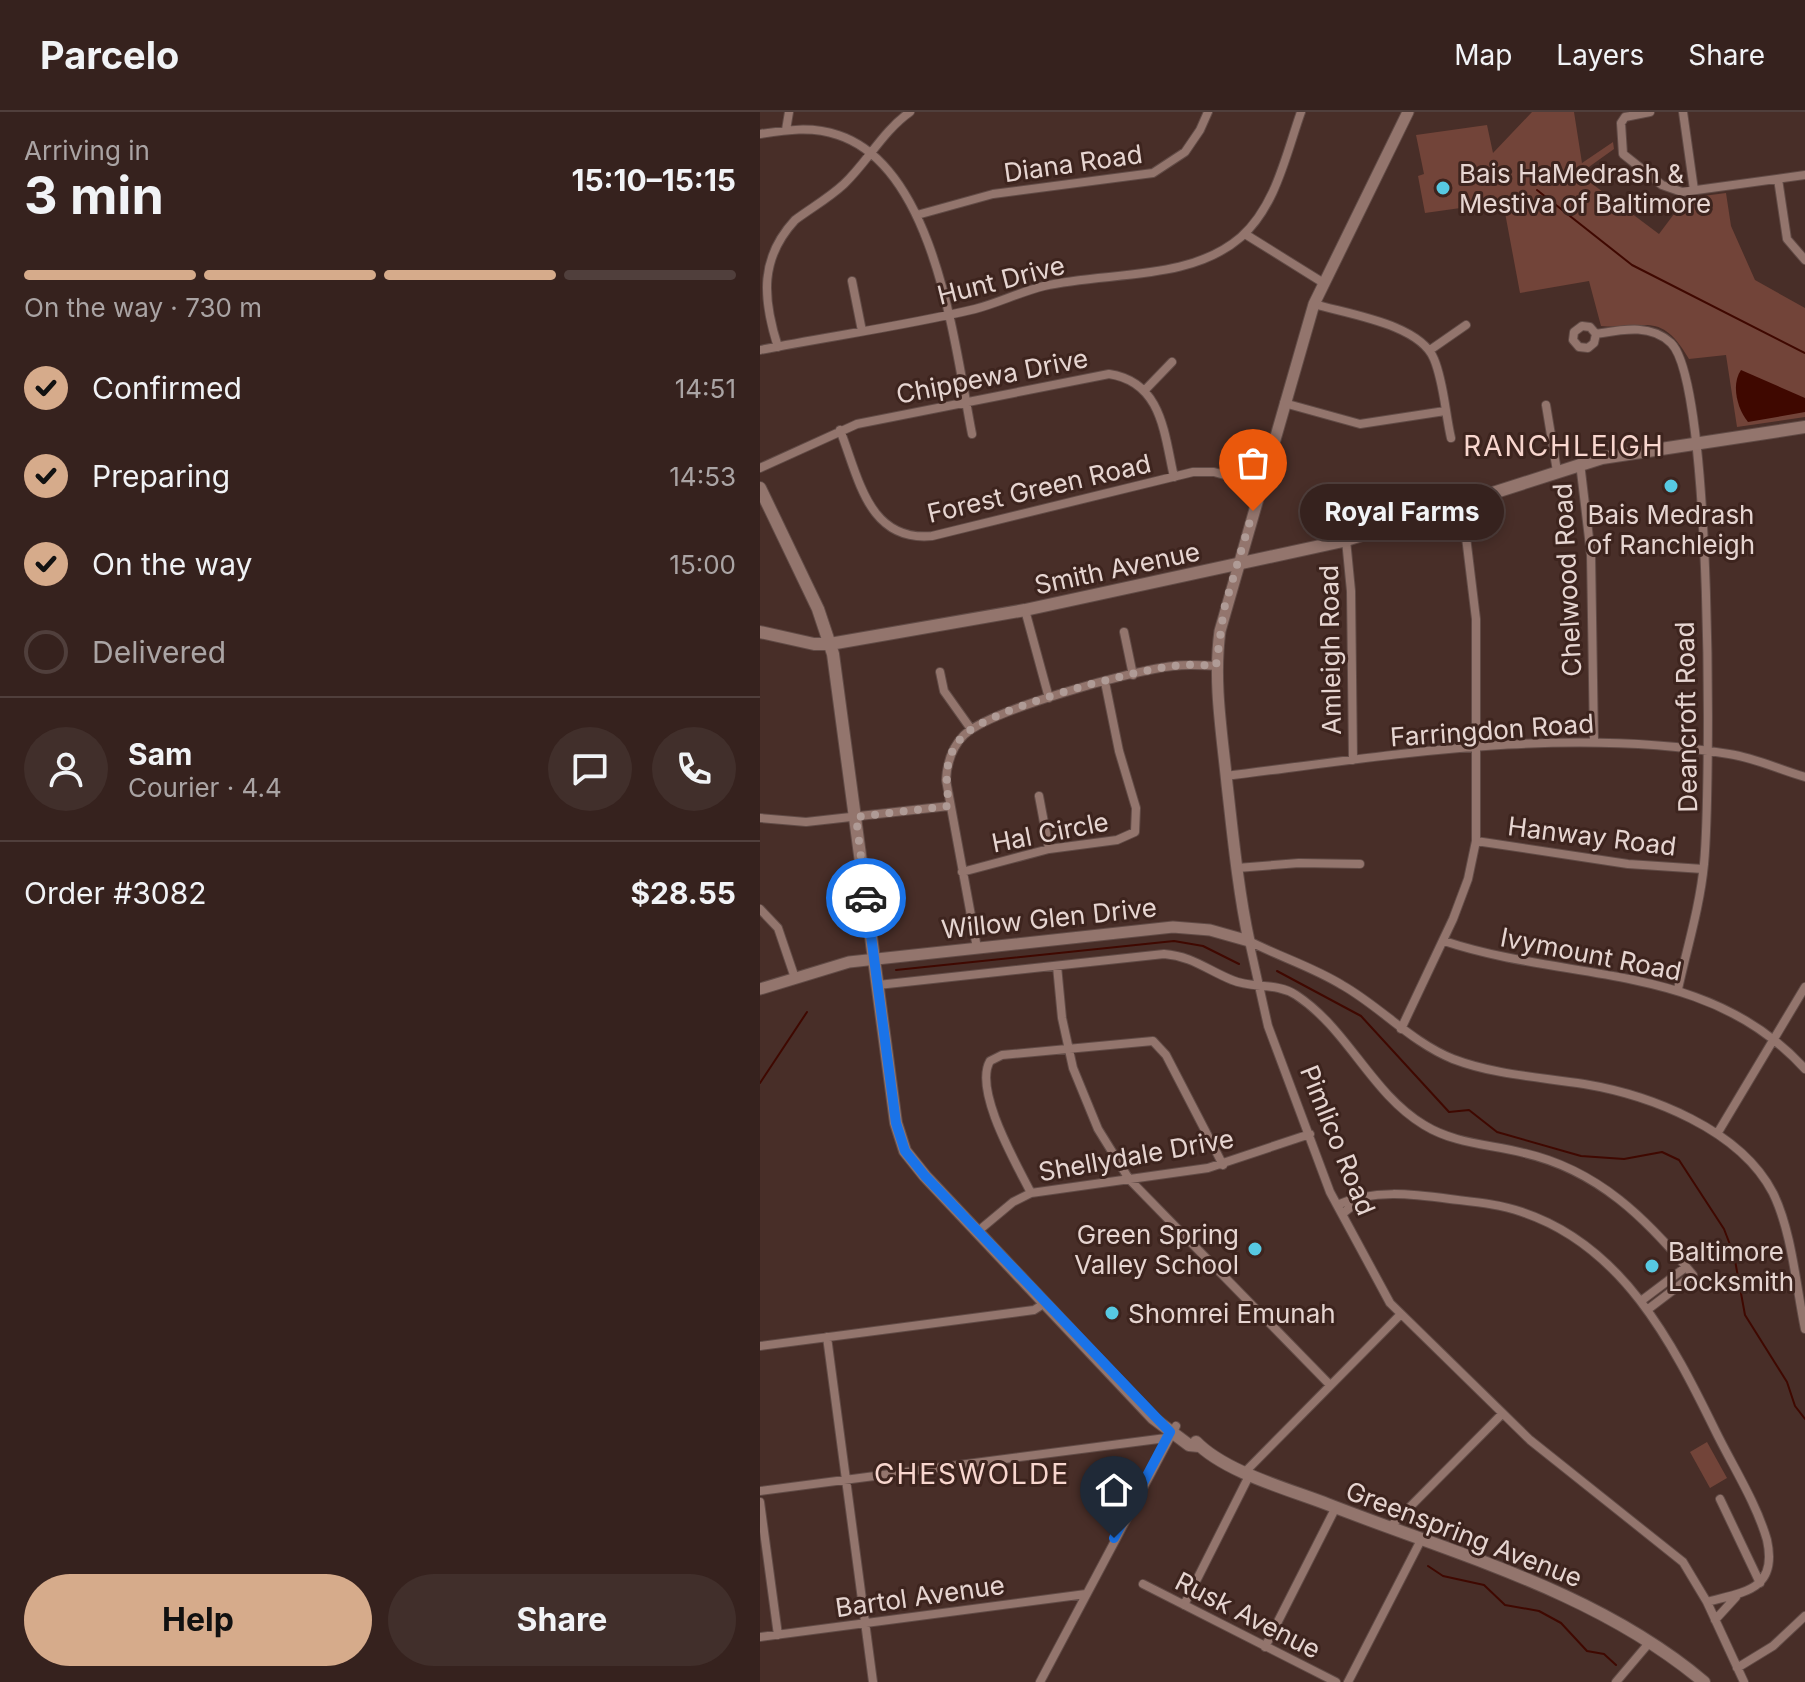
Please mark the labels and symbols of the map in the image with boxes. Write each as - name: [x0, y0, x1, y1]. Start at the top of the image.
- street label: Diana Road: [1002, 138, 1144, 188]
- place label: Bais HaMedrash & Mestiva of Baltimore: [1459, 158, 1711, 219]
- marker: Bais HaMedrash & Mestiva of Baltimore: [1434, 179, 1452, 197]
- street label: Hunt Drive: [934, 249, 1068, 311]
- street label: Chippewa Drive: [893, 342, 1091, 410]
- pin: [1219, 429, 1287, 511]
- district label: RANCHLEIGH: [1463, 429, 1665, 463]
- street label: Forest Green Road: [924, 447, 1154, 529]
- marker: Bais Medrash of Ranchleigh: [1662, 477, 1680, 495]
- street label: Chelwood Road: [1546, 482, 1588, 678]
- callout: Royal Farms: [1301, 483, 1505, 539]
- place label: Bais Medrash of Ranchleigh: [1587, 499, 1755, 560]
- street label: Smith Avenue: [1031, 535, 1203, 601]
- street label: Amleigh Road: [1313, 565, 1347, 735]
- street label: Deancroft Road: [1669, 621, 1703, 813]
- street label: Farringdon Road: [1389, 707, 1595, 753]
- street label: Hal Circle: [989, 805, 1111, 859]
- street label: Hanway Road: [1506, 810, 1678, 862]
- courier: [826, 858, 906, 938]
- street label: Willow Glen Drive: [940, 891, 1158, 945]
- street label: Ivymount Road: [1498, 921, 1684, 987]
- street label: Pimlico Road: [1294, 1061, 1382, 1219]
- street label: Shellydale Drive: [1036, 1123, 1236, 1187]
- place label: Green Spring Valley School: [1074, 1219, 1239, 1280]
- place label: Baltimore Locksmith: [1668, 1236, 1794, 1297]
- marker: Green Spring Valley School: [1246, 1240, 1264, 1258]
- marker: Baltimore Locksmith: [1643, 1257, 1661, 1275]
- place label: Shomrei Emunah: [1128, 1298, 1336, 1329]
- marker: Shomrei Emunah: [1103, 1304, 1121, 1322]
- pin: [1080, 1456, 1148, 1538]
- district label: CHESWOLDE: [874, 1457, 1070, 1491]
- street label: Greenspring Avenue: [1341, 1475, 1587, 1593]
- street label: Rusk Avenue: [1170, 1565, 1326, 1665]
- street label: Bartol Avenue: [833, 1569, 1007, 1623]

